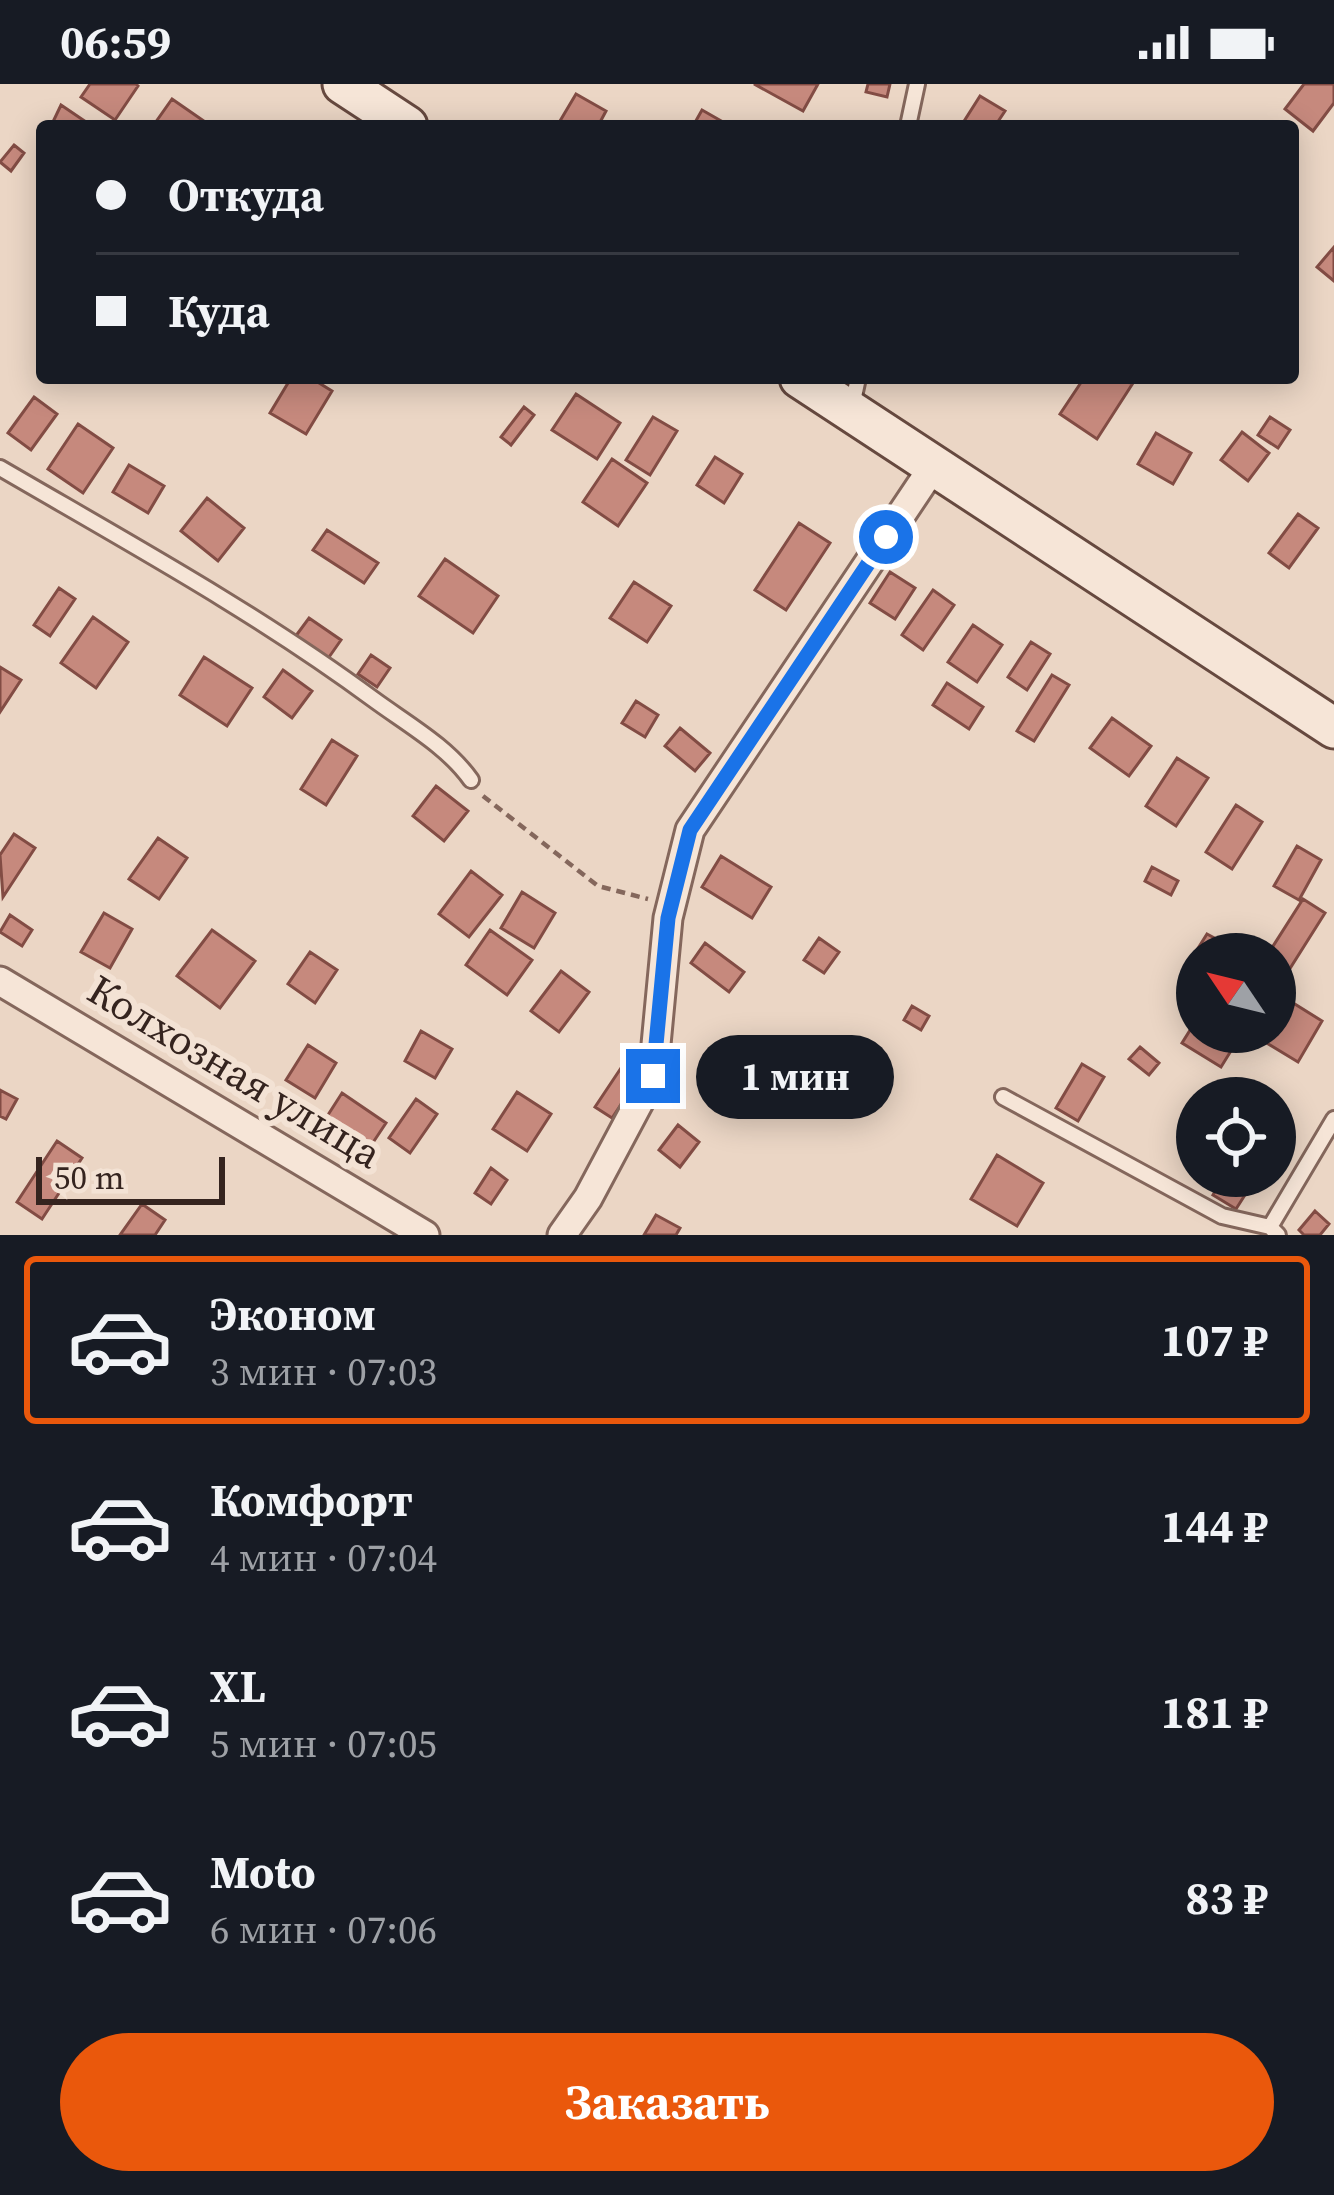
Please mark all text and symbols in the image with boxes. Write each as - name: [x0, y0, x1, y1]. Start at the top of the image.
- text: 06:59: [60, 11, 171, 73]
- text: Откуда: [168, 164, 324, 226]
- text: Куда: [168, 280, 270, 342]
- route start: [859, 510, 913, 564]
- north arrow: [1176, 933, 1296, 1053]
- map controls: [1176, 933, 1296, 1197]
- street label: Колхозная улица: [77, 960, 393, 1182]
- callout: 1 мин: [695, 1034, 893, 1118]
- route end: [626, 1049, 680, 1103]
- text: 1 мин: [740, 1050, 850, 1103]
- button: locate: [1176, 1077, 1296, 1197]
- scale bar: [36, 1151, 225, 1204]
- text: 50 m: [54, 1155, 124, 1200]
- text: Эконом: [210, 1283, 376, 1345]
- icon: car: [66, 1286, 174, 1394]
- text: 107 ₽: [1161, 1309, 1268, 1371]
- text: 3 мин · 07:03: [210, 1345, 437, 1398]
- text: Комфорт: [210, 1469, 413, 1531]
- icon: car: [66, 1472, 174, 1580]
- text: 144 ₽: [1161, 1495, 1268, 1557]
- text: 4 мин · 07:04: [210, 1531, 437, 1584]
- text: XL: [210, 1655, 266, 1717]
- icon: car: [66, 1658, 174, 1766]
- text: 181 ₽: [1161, 1681, 1268, 1743]
- text: 5 мин · 07:05: [210, 1717, 437, 1770]
- text: Moto: [210, 1841, 316, 1903]
- icon: car: [66, 1844, 174, 1952]
- text: 83 ₽: [1185, 1867, 1268, 1929]
- text: 6 мин · 07:06: [210, 1903, 437, 1956]
- button: Заказать: [60, 2033, 1274, 2171]

